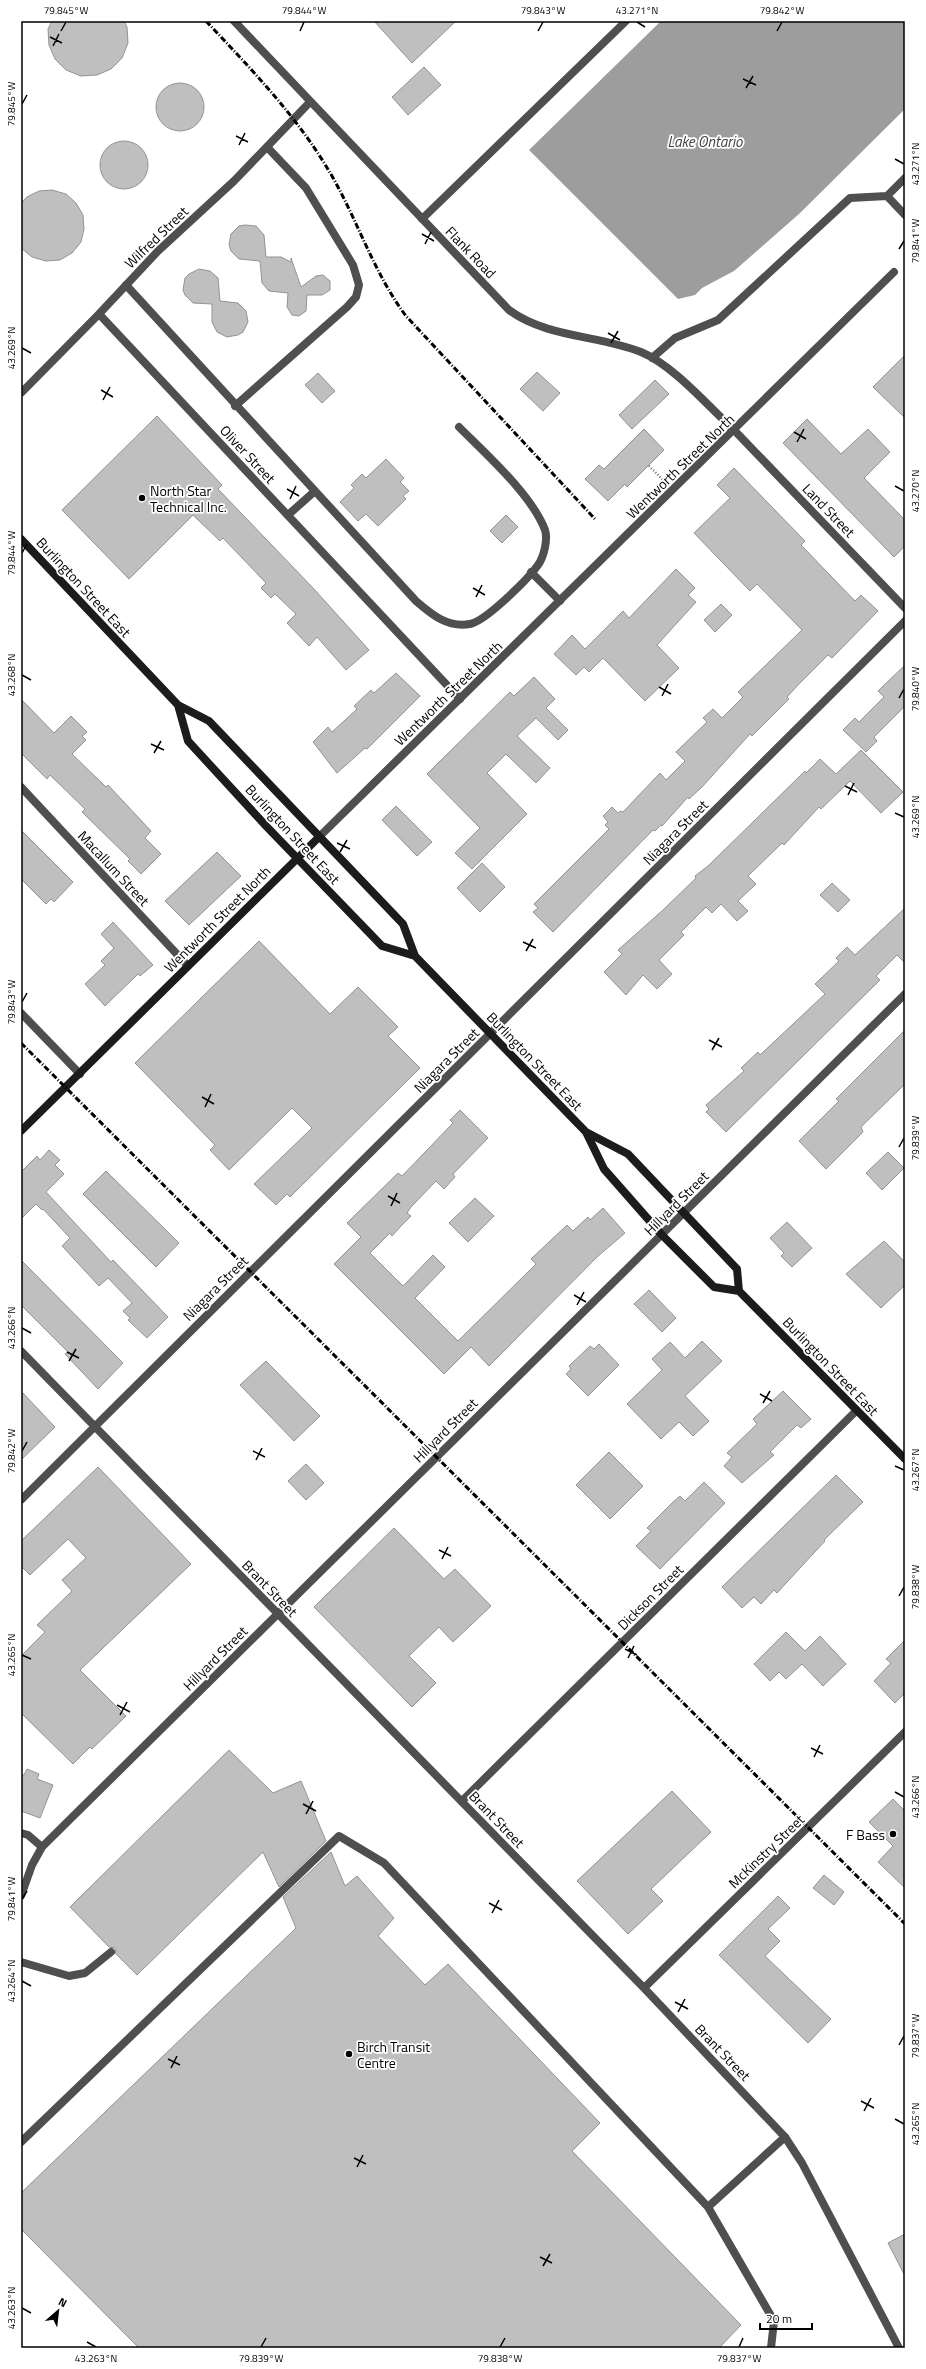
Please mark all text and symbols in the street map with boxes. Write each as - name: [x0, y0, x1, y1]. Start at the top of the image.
- text: 79.845°W: [44, 3, 88, 18]
- text: 79.844°W: [282, 3, 326, 18]
- text: 79.843°W: [521, 3, 565, 18]
- text: 43.271°N: [616, 3, 658, 18]
- text: 79.842°W: [760, 3, 804, 18]
- text: 79.845°W: [4, 82, 19, 126]
- water label: Lake Ontario: [668, 130, 743, 153]
- text: 43.271°N: [908, 143, 923, 185]
- street label: Wilfred Street: [119, 201, 193, 273]
- text: 79.841°W: [908, 219, 923, 263]
- street label: Flank Road: [441, 221, 501, 283]
- text: 43.269°N: [4, 327, 19, 369]
- street label: Wentworth Street North: [621, 409, 739, 523]
- street label: Oliver Street: [215, 420, 281, 488]
- text: 43.270°N: [908, 470, 923, 512]
- street label: Land Street: [798, 478, 860, 542]
- place label: North Star Technical Inc.: [150, 480, 227, 517]
- marker: North Star Technical Inc.: [137, 493, 147, 503]
- text: 79.844°W: [4, 531, 19, 575]
- street label: Burlington Street East: [32, 532, 136, 642]
- street label: Wentworth Street North: [389, 636, 507, 750]
- text: 43.268°N: [4, 654, 19, 696]
- text: 79.840°W: [908, 667, 923, 711]
- street label: Burlington Street East: [241, 779, 345, 889]
- street label: Niagara Street: [638, 795, 712, 869]
- text: 43.269°N: [908, 796, 923, 838]
- street label: Macallum Street: [73, 825, 155, 911]
- street label: Wentworth Street North: [159, 861, 275, 977]
- text: 79.843°W: [4, 980, 19, 1024]
- street label: Burlington Street East: [482, 1007, 588, 1115]
- street label: Niagara Street: [409, 1023, 483, 1097]
- text: 79.839°W: [908, 1116, 923, 1160]
- street label: Hillyard Street: [639, 1166, 713, 1240]
- street label: Niagara Street: [178, 1251, 252, 1325]
- text: 43.266°N: [4, 1307, 19, 1349]
- street label: Burlington Street East: [778, 1312, 884, 1420]
- street label: Hillyard Street: [408, 1393, 482, 1467]
- text: 79.842°W: [4, 1429, 19, 1473]
- text: 43.267°N: [908, 1449, 923, 1491]
- street label: Brant Street: [237, 1555, 303, 1621]
- street label: Dickson Street: [612, 1559, 688, 1635]
- text: 79.838°W: [908, 1565, 923, 1609]
- street label: Hillyard Street: [178, 1621, 252, 1695]
- text: 43.265°N: [4, 1634, 19, 1676]
- text: 43.266°N: [908, 1776, 923, 1818]
- street label: Brant Street: [464, 1786, 530, 1852]
- street label: McKinstry Street: [723, 1809, 809, 1893]
- place label: F Bass: [846, 1824, 885, 1845]
- marker: F Bass: [888, 1829, 898, 1839]
- text: 79.841°W: [4, 1877, 19, 1921]
- text: 43.264°N: [4, 1960, 19, 2002]
- text: 79.837°W: [908, 2014, 923, 2058]
- street label: Brant Street: [690, 2019, 756, 2085]
- place label: Birch Transit Centre: [357, 2036, 430, 2073]
- marker: Birch Transit Centre: [344, 2049, 354, 2059]
- text: 43.265°N: [908, 2103, 923, 2145]
- text: 43.263°N: [4, 2287, 19, 2329]
- north arrow: [38, 2291, 78, 2331]
- text: N: [56, 2293, 70, 2311]
- scale bar: [760, 2305, 812, 2331]
- text: 20 m: [766, 2309, 792, 2328]
- text: 43.263°N: [75, 2351, 117, 2366]
- text: 79.839°W: [239, 2351, 283, 2366]
- text: 79.838°W: [478, 2351, 522, 2366]
- text: 79.837°W: [717, 2351, 761, 2366]

